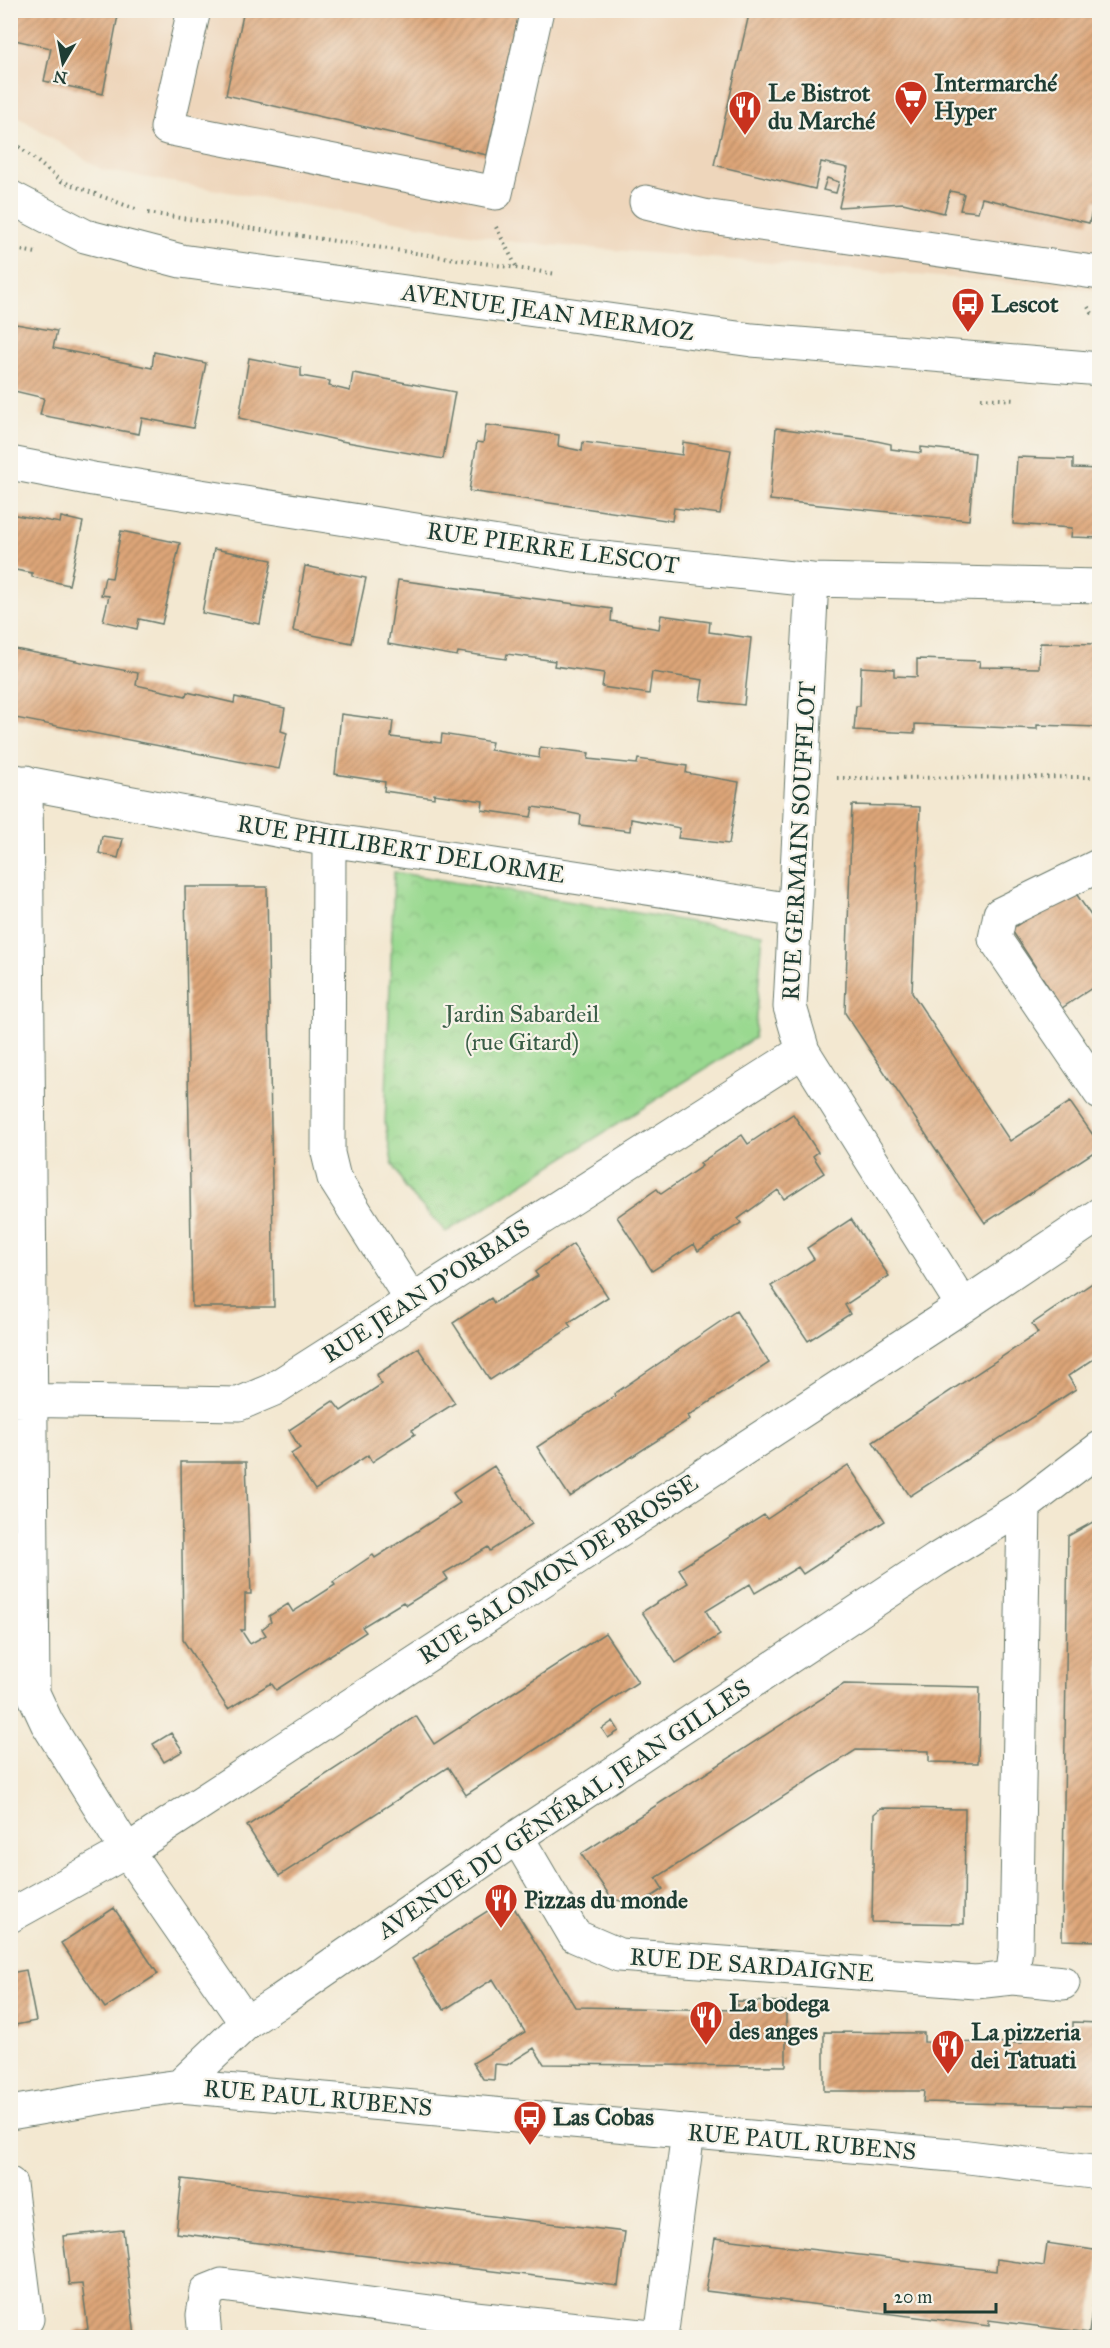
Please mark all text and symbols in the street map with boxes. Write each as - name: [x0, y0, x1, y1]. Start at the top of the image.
- north arrow: [33, 33, 93, 93]
- text: N: [52, 67, 69, 88]
- place label: Intermarché Hyper: [934, 68, 1058, 126]
- place label: Le Bistrot du Marché: [768, 78, 876, 136]
- supermarket icon: Intermarché Hyper: [893, 79, 929, 126]
- restaurant icon: Le Bistrot du Marché: [727, 89, 763, 136]
- street label: AVENUE JEAN MERMOZ: [399, 276, 696, 347]
- bus stop icon: Lescot: [950, 286, 986, 333]
- place label: Lescot: [991, 289, 1059, 319]
- street label: RUE PIERRE LESCOT: [425, 515, 681, 581]
- street label: RUE GERMAIN SOUFFLOT: [776, 680, 822, 1002]
- street label: RUE PHILIBERT DELORME: [235, 808, 567, 890]
- park label: Jardin Sabardeil (rue Gitard): [442, 999, 600, 1057]
- street label: RUE JEAN D'ORBAIS: [316, 1213, 536, 1369]
- street label: RUE SALOMON DE BROSSE: [413, 1467, 703, 1671]
- street label: AVENUE DU GÉNÉRAL JEAN GILLES: [371, 1672, 756, 1946]
- restaurant icon: Pizzas du monde: [483, 1882, 519, 1929]
- place label: Pizzas du monde: [524, 1885, 688, 1915]
- street label: RUE DE SARDAIGNE: [629, 1941, 875, 1989]
- place label: La bodega des anges: [729, 1988, 830, 2046]
- restaurant icon: La bodega des anges: [688, 1999, 724, 2046]
- place label: La pizzeria dei Tatuati: [971, 2017, 1081, 2075]
- restaurant icon: La pizzeria dei Tatuati: [930, 2028, 966, 2075]
- street label: RUE PAUL RUBENS: [202, 2073, 434, 2123]
- bus stop icon: Las Cobas: [512, 2099, 548, 2146]
- place label: Las Cobas: [553, 2102, 654, 2132]
- street label: RUE PAUL RUBENS: [686, 2117, 918, 2167]
- scale bar: [885, 2276, 996, 2314]
- text: 20 m: [894, 2286, 932, 2308]

